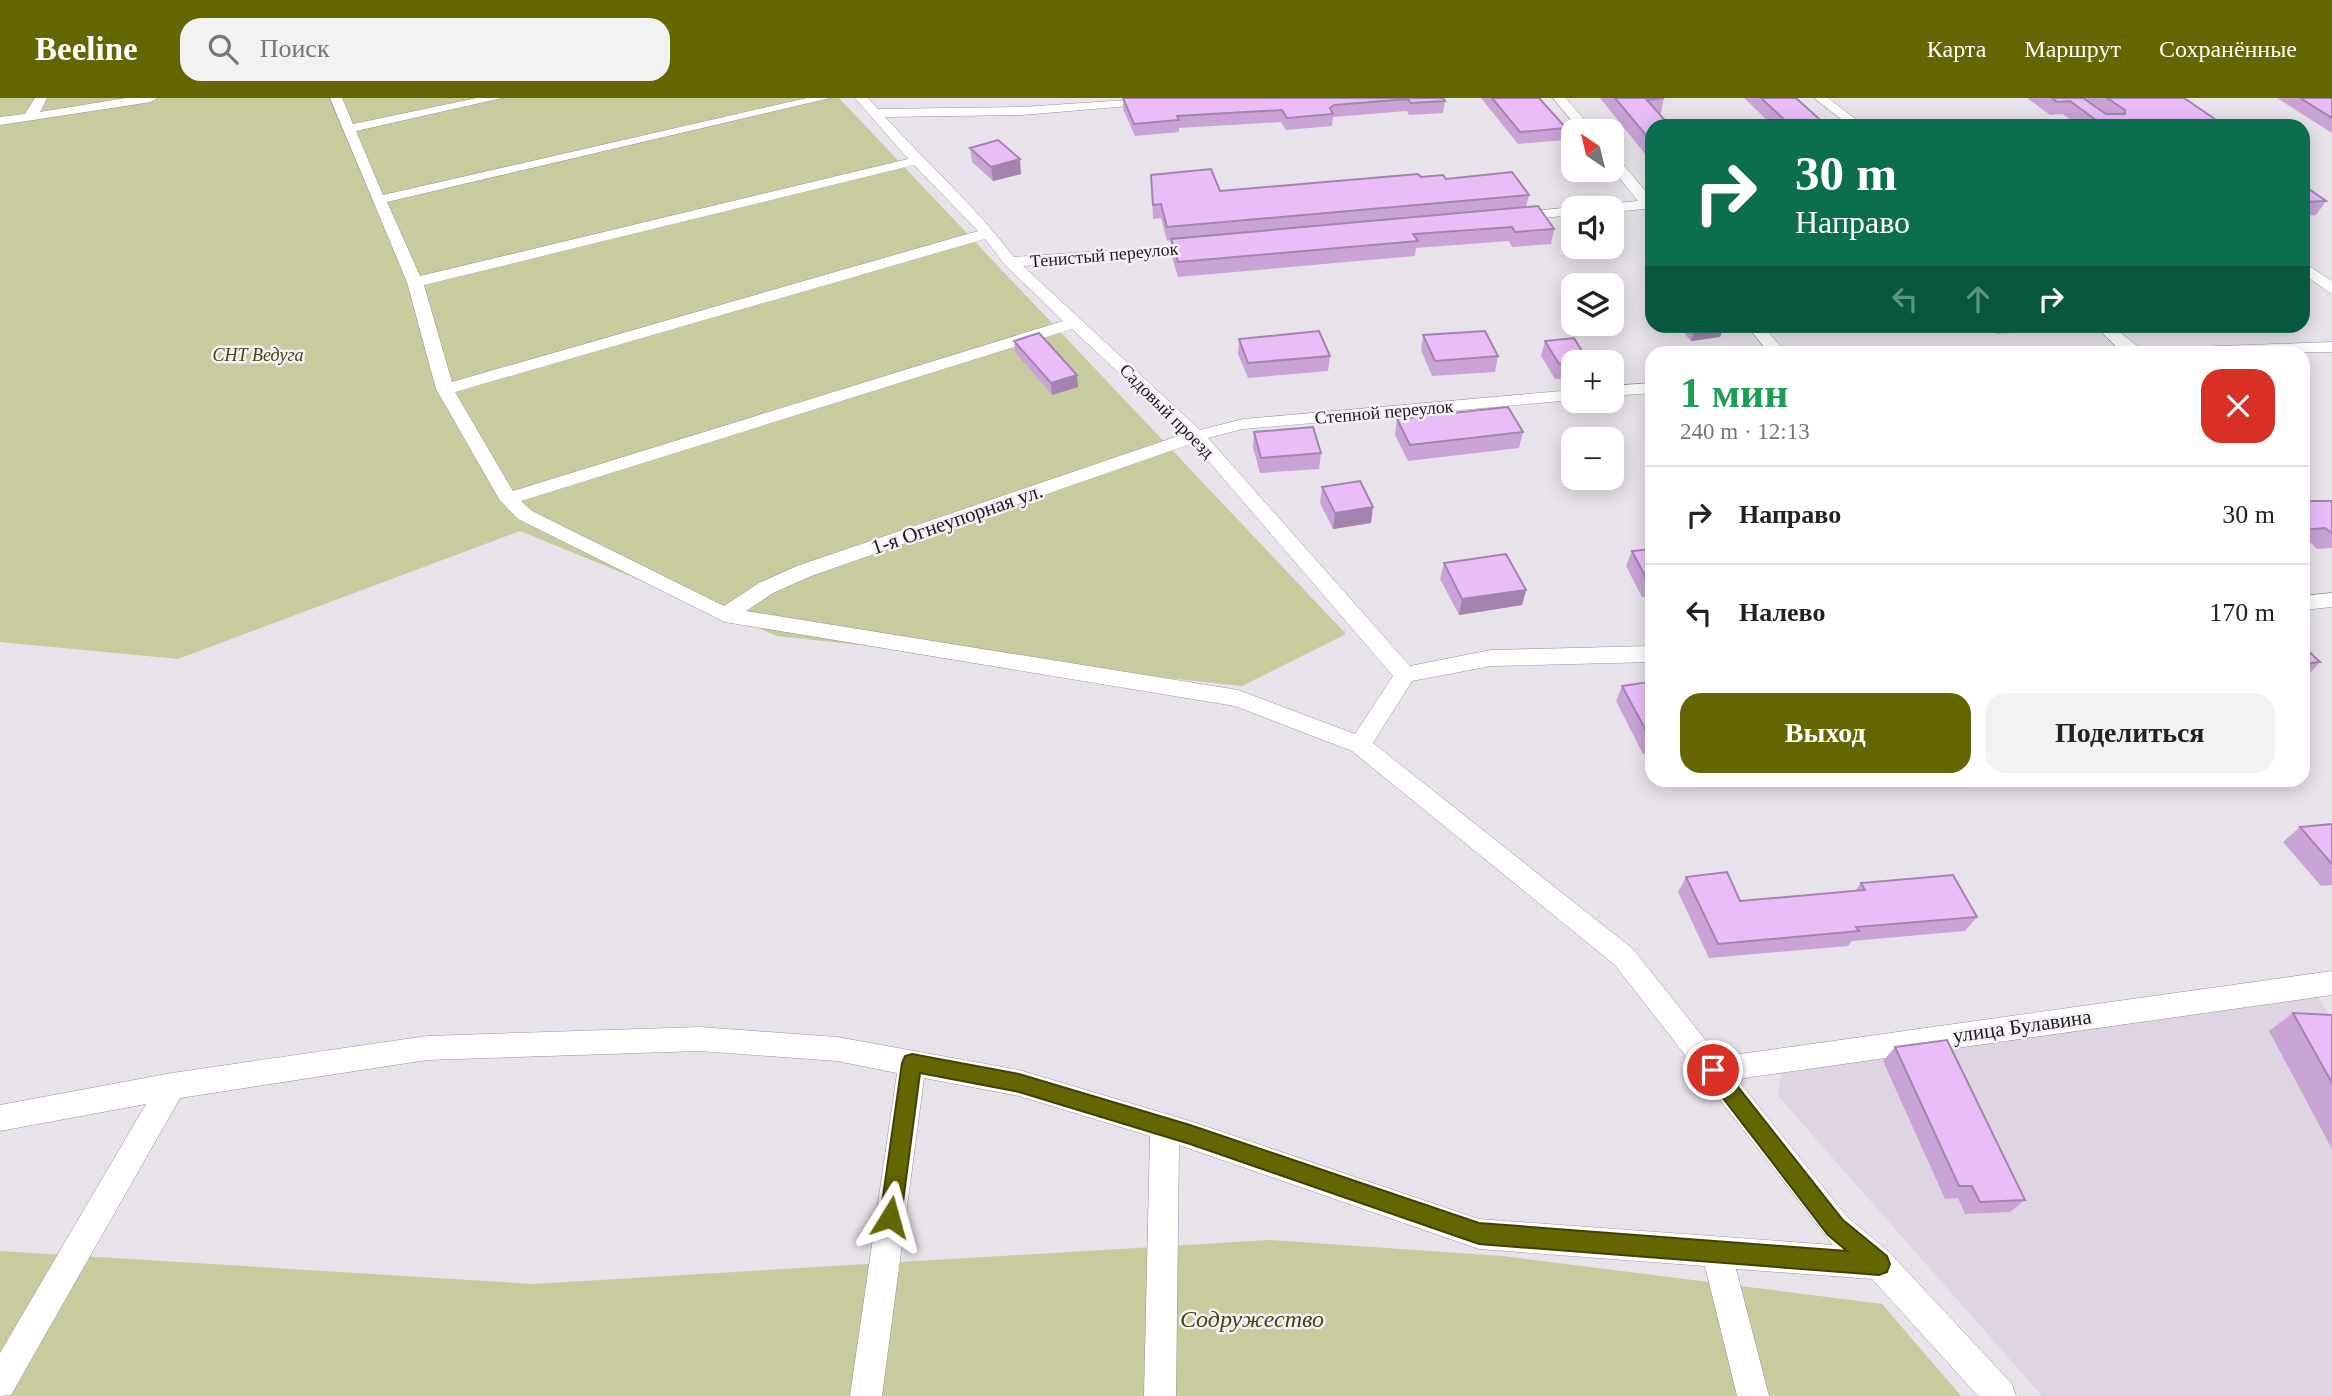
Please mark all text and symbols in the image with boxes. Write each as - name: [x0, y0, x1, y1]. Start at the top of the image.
- search box: [180, 18, 670, 81]
- icon: search: [204, 30, 242, 68]
- text: Beeline: [35, 31, 138, 67]
- text: Поиск: [260, 34, 330, 63]
- text: Карта: [1927, 36, 1986, 62]
- text: Маршрут: [2024, 36, 2121, 62]
- text: Сохранённые: [2159, 36, 2297, 62]
- north arrow: [1561, 119, 1624, 182]
- map controls: [1561, 119, 1624, 490]
- text: 30 m: [1795, 146, 1897, 201]
- icon: right: [1680, 147, 1771, 238]
- button: sound: [1561, 196, 1624, 259]
- text: Направо: [1795, 204, 1910, 240]
- street label: Тенистый переулок: [1029, 239, 1179, 271]
- button: layers: [1561, 273, 1624, 336]
- icon: left: [1886, 280, 1924, 318]
- icon: ahead: [1959, 280, 1997, 318]
- icon: right: [2032, 280, 2070, 318]
- park label: СНТ Ведуга: [213, 345, 303, 365]
- button: +: [1561, 350, 1624, 413]
- street label: Садовый проезд: [1116, 360, 1218, 462]
- button: close: [2201, 369, 2275, 443]
- text: 1 мин: [1680, 370, 1789, 416]
- street label: Степной переулок: [1314, 396, 1454, 428]
- text: 240 m · 12:13: [1680, 419, 1810, 444]
- button: −: [1561, 427, 1624, 490]
- street label: 1-я Огнеупорная ул.: [868, 478, 1046, 560]
- icon: right: [1680, 496, 1718, 534]
- text: Направо: [1739, 500, 1841, 529]
- text: 30 m: [2222, 500, 2275, 529]
- icon: left: [1680, 594, 1718, 632]
- text: Налево: [1739, 598, 1825, 627]
- text: 170 m: [2209, 598, 2275, 627]
- button: Выход: [1680, 693, 1971, 773]
- button: Поделиться: [1985, 693, 2275, 773]
- street label: улица Булавина: [1951, 1004, 2094, 1048]
- pin: [1683, 1040, 1743, 1100]
- icon: arrive: [1694, 1051, 1732, 1089]
- position arrow: [853, 1180, 927, 1254]
- park label: Содружество: [1180, 1306, 1324, 1332]

